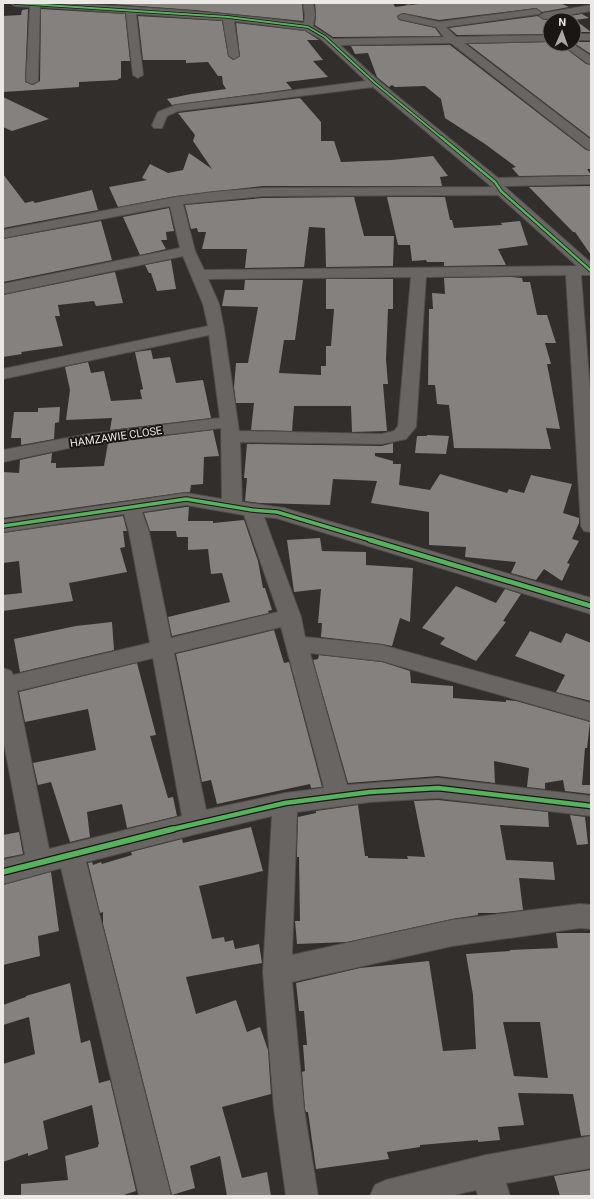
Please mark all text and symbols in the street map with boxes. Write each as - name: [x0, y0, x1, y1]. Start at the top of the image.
- north arrow: [542, 12, 582, 52]
- text: N: [558, 16, 567, 29]
- street label: HAMZAWIE CLOSE: [69, 424, 163, 450]

